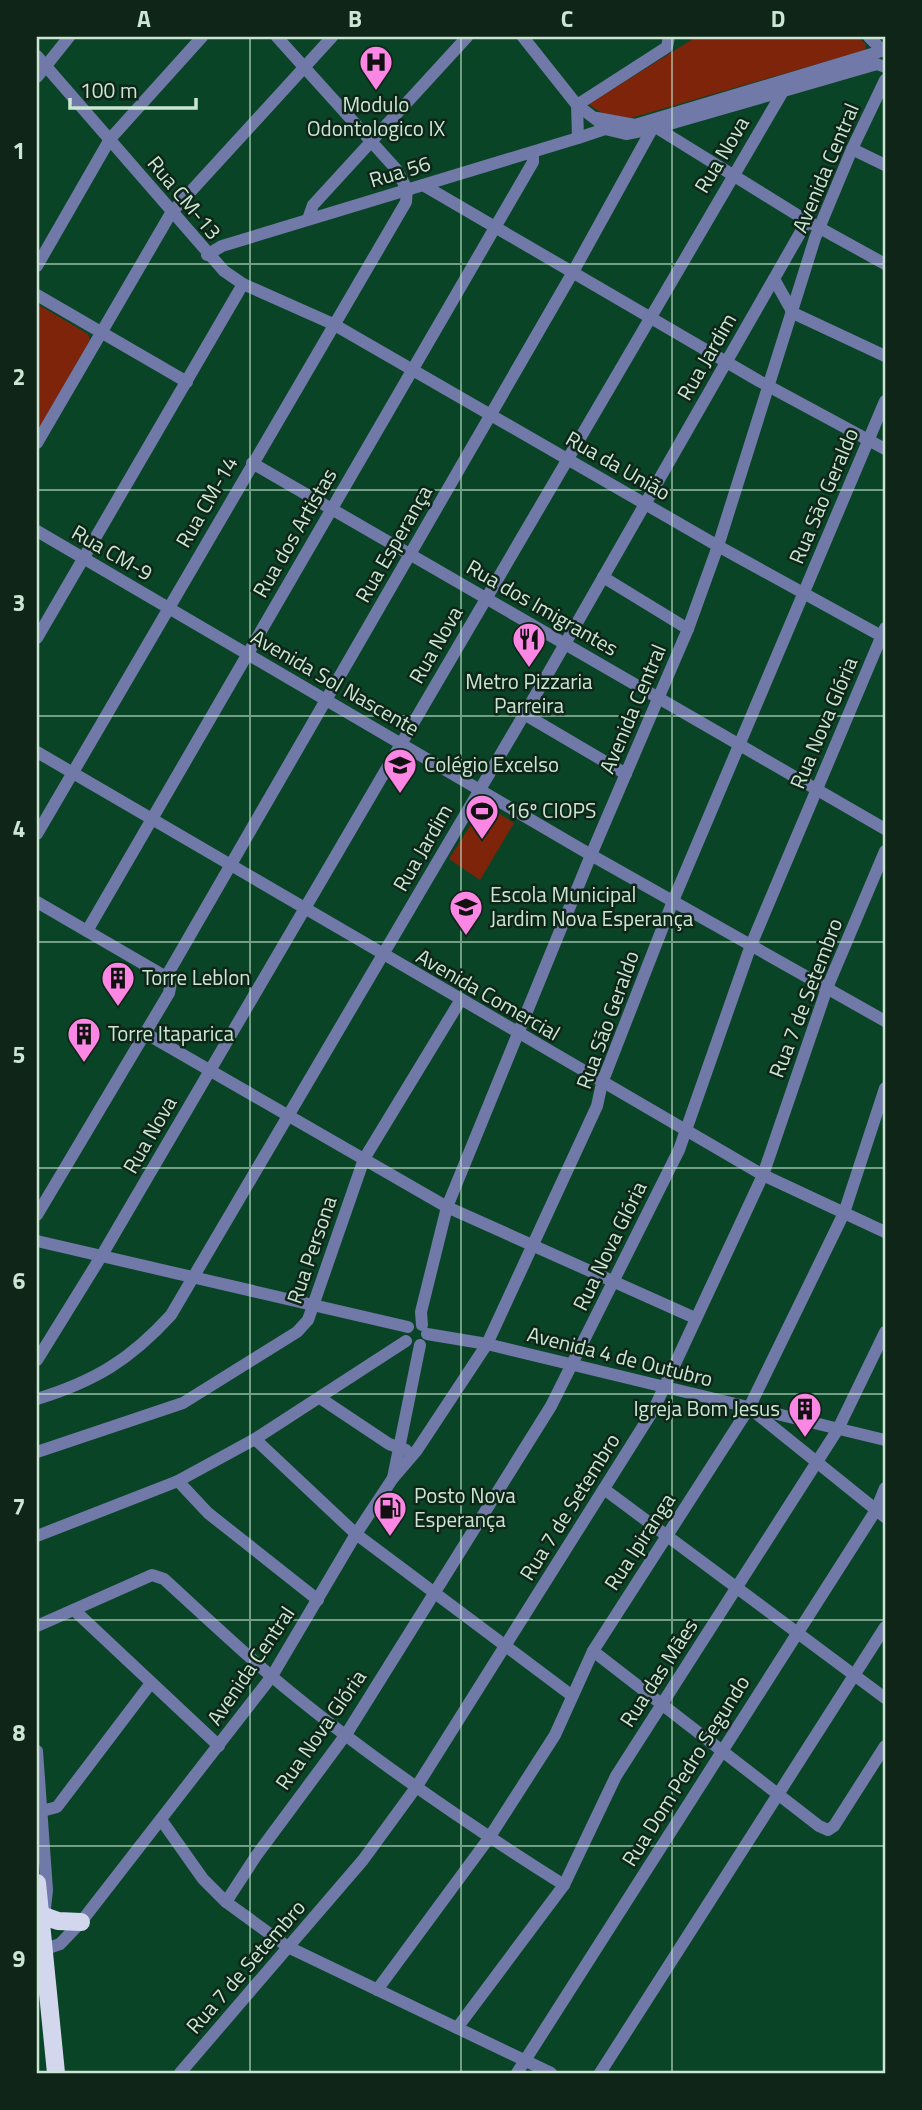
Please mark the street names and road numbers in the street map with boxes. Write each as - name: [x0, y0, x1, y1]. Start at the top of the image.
- street label: Avenida Central: [783, 98, 867, 237]
- street label: Rua Nova: [686, 110, 757, 199]
- street label: Rua 56: [365, 147, 434, 196]
- street label: Rua CM-13: [140, 148, 229, 246]
- street label: Rua Jardim: [668, 307, 744, 406]
- street label: Rua da União: [560, 422, 677, 508]
- street label: Rua São Geraldo: [780, 423, 866, 569]
- street label: Rua CM-14: [167, 450, 245, 553]
- street label: Rua dos Artistas: [244, 462, 344, 603]
- street label: Rua Esperança: [347, 478, 440, 608]
- street label: Rua CM-9: [66, 516, 159, 588]
- street label: Rua dos Imigrantes: [461, 551, 624, 664]
- street label: Rua Nova: [400, 599, 470, 689]
- street label: Avenida Sol Nascente: [245, 621, 426, 743]
- street label: Avenida Central: [590, 639, 674, 778]
- street label: Rua Nova Glória: [781, 651, 865, 794]
- street label: Rua Jardim: [384, 798, 460, 897]
- street label: Rua 7 de Setembro: [760, 913, 850, 1082]
- street label: Avenida Comercial: [411, 940, 566, 1048]
- street label: Rua São Geraldo: [567, 946, 647, 1093]
- street label: Rua Nova: [114, 1089, 184, 1179]
- street label: Rua Nova Glória: [564, 1175, 654, 1316]
- street label: Rua Persona: [278, 1191, 345, 1308]
- street label: Avenida 4 de Outubro: [524, 1317, 716, 1395]
- street label: Rua 7 de Setembro: [511, 1427, 627, 1586]
- street label: Rua Ipiranga: [596, 1486, 683, 1596]
- street label: Avenida Central: [198, 1599, 302, 1732]
- street label: Rua das Mães: [611, 1612, 705, 1733]
- street label: Rua Nova Glória: [267, 1662, 374, 1796]
- street label: Rua Dom Pedro Segundo: [613, 1669, 757, 1872]
- street label: Rua 7 de Setembro: [178, 1892, 313, 2040]

